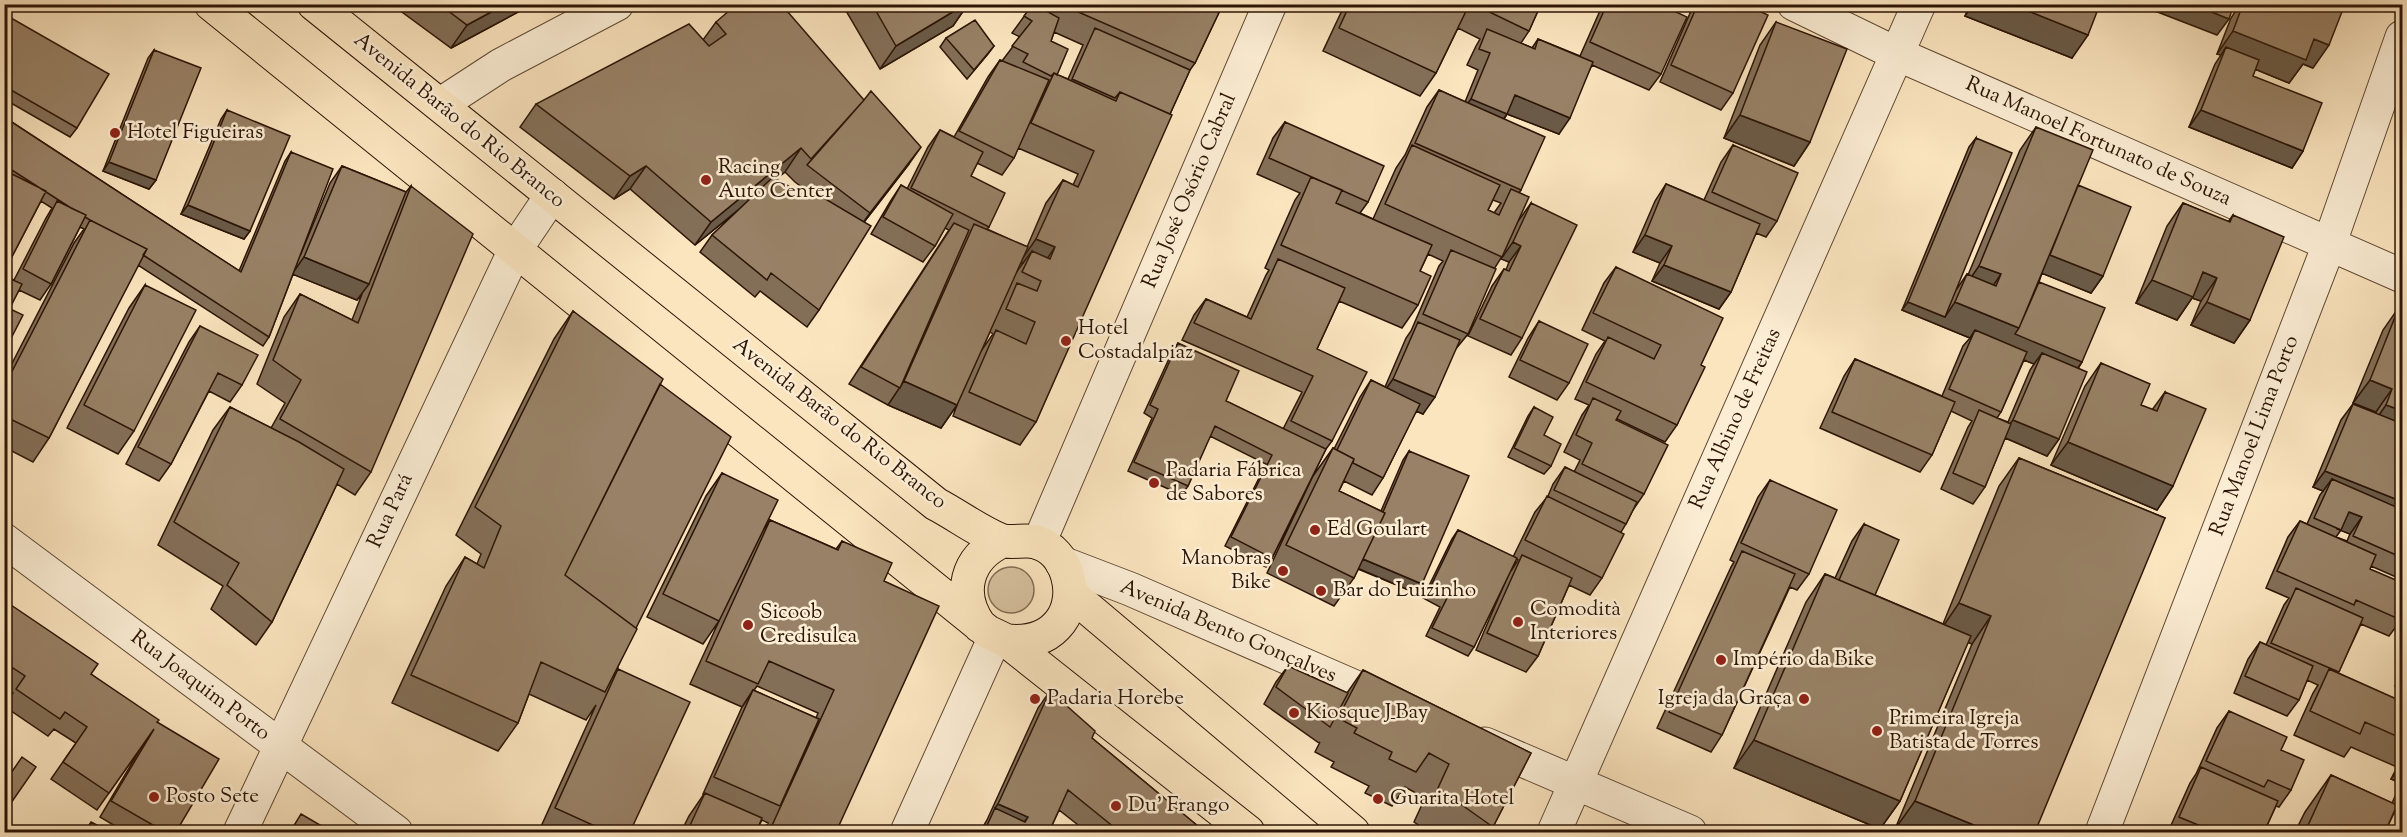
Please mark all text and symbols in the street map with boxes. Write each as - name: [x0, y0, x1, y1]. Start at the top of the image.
- street label: Avenida Barão do Rio Branco: [347, 26, 571, 216]
- street label: Rua Manoel Fortunato de Souza: [1960, 70, 2236, 214]
- street label: Rua José Osório Cabral: [1135, 89, 1245, 293]
- place label: Hotel Figueiras: [127, 118, 263, 148]
- marker: Hotel Figueiras: [108, 126, 122, 140]
- place label: Racing Auto Center: [718, 153, 833, 207]
- marker: Racing Auto Center: [699, 173, 713, 187]
- place label: Hotel Costadalpiaz: [1078, 314, 1193, 368]
- street label: Rua Albino de Freitas: [1683, 324, 1789, 514]
- street label: Avenida Barão do Rio Branco: [725, 331, 953, 517]
- street label: Rua Manoel Lima Porto: [2203, 331, 2307, 541]
- marker: Hotel Costadalpiaz: [1059, 334, 1073, 348]
- place label: Padaria Fábrica de Sabores: [1166, 456, 1302, 510]
- street label: Rua Pará: [361, 468, 421, 553]
- marker: Padaria Fábrica de Sabores: [1147, 476, 1161, 490]
- place label: Ed Goulart: [1327, 515, 1427, 545]
- marker: Ed Goulart: [1308, 523, 1322, 537]
- place label: Manobras Bike: [1181, 544, 1271, 598]
- marker: Manobras Bike: [1276, 564, 1290, 578]
- street label: Avenida Bento Gonçalves: [1115, 573, 1341, 691]
- place label: Bar do Luizinho: [1333, 576, 1476, 606]
- marker: Bar do Luizinho: [1314, 584, 1328, 598]
- place label: Comodità Interiores: [1530, 595, 1621, 649]
- place label: Sicoob Credisulca: [760, 598, 858, 652]
- marker: Comodità Interiores: [1511, 615, 1525, 629]
- marker: Sicoob Credisulca: [741, 618, 755, 632]
- street label: Rua Joaquim Porto: [124, 623, 276, 749]
- place label: Império da Bike: [1733, 645, 1874, 675]
- marker: Império da Bike: [1714, 653, 1728, 667]
- place label: Padaria Horebe: [1047, 684, 1184, 714]
- place label: Igreja da Graça: [1658, 684, 1792, 714]
- marker: Padaria Horebe: [1028, 692, 1042, 706]
- marker: Igreja da Graça: [1797, 692, 1811, 706]
- place label: Kiosque J_Bay: [1306, 698, 1429, 728]
- place label: Primeira Igreja Batista de Torres: [1889, 704, 2039, 758]
- marker: Kiosque J_Bay: [1287, 706, 1301, 720]
- marker: Primeira Igreja Batista de Torres: [1870, 724, 1884, 738]
- place label: Posto Sete: [166, 782, 259, 812]
- place label: Guarita Hotel: [1390, 784, 1515, 814]
- marker: Posto Sete: [147, 790, 161, 804]
- place label: Du' Frango: [1128, 791, 1229, 821]
- marker: Guarita Hotel: [1371, 792, 1385, 806]
- marker: Du' Frango: [1109, 799, 1123, 813]

